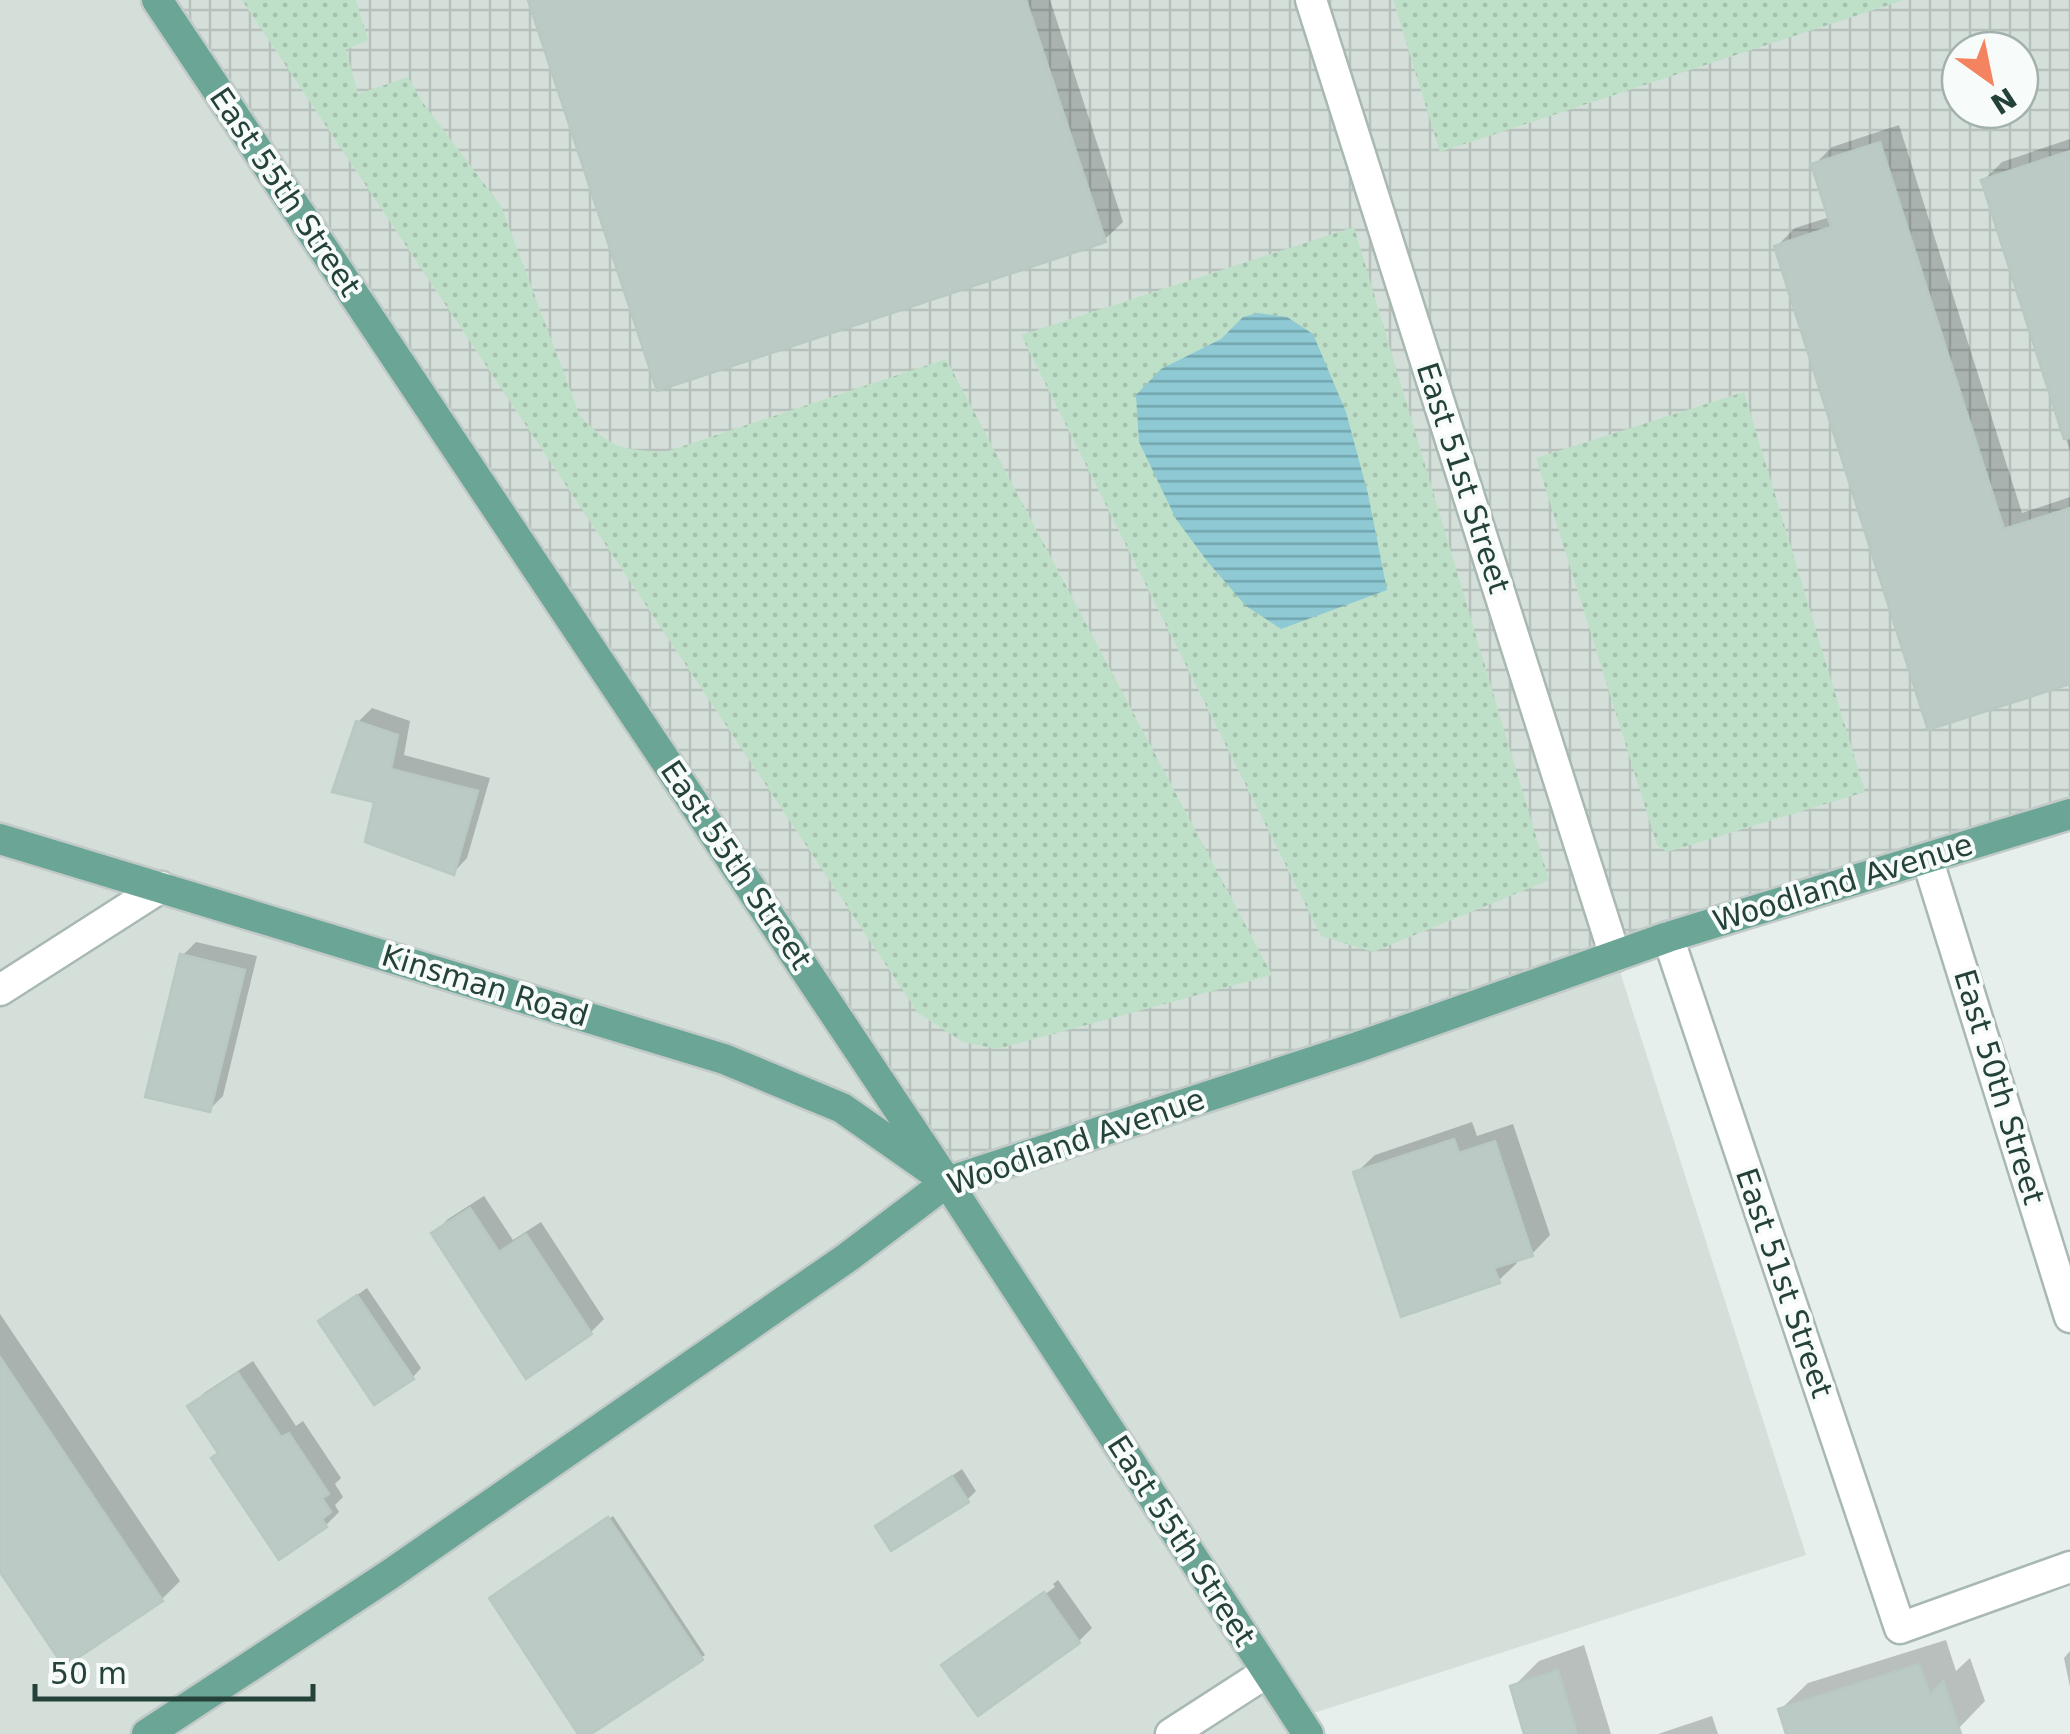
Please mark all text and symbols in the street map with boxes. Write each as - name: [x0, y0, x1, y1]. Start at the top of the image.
- north arrow: [1940, 30, 2040, 130]
- text: N: [1985, 80, 2022, 121]
- street label: East 55th Street: [203, 81, 368, 303]
- street label: East 51st Street: [1410, 358, 1517, 598]
- street label: East 55th Street: [654, 754, 819, 976]
- street label: Woodland Avenue: [1709, 826, 1977, 939]
- street label: Kinsman Road: [378, 937, 593, 1034]
- street label: East 50th Street: [1947, 965, 2052, 1209]
- street label: Woodland Avenue: [943, 1081, 1209, 1202]
- street label: East 51st Street: [1729, 1163, 1840, 1402]
- street label: East 55th Street: [1100, 1429, 1263, 1653]
- scale bar: [35, 1639, 312, 1701]
- text: 50 m: [50, 1656, 127, 1691]

